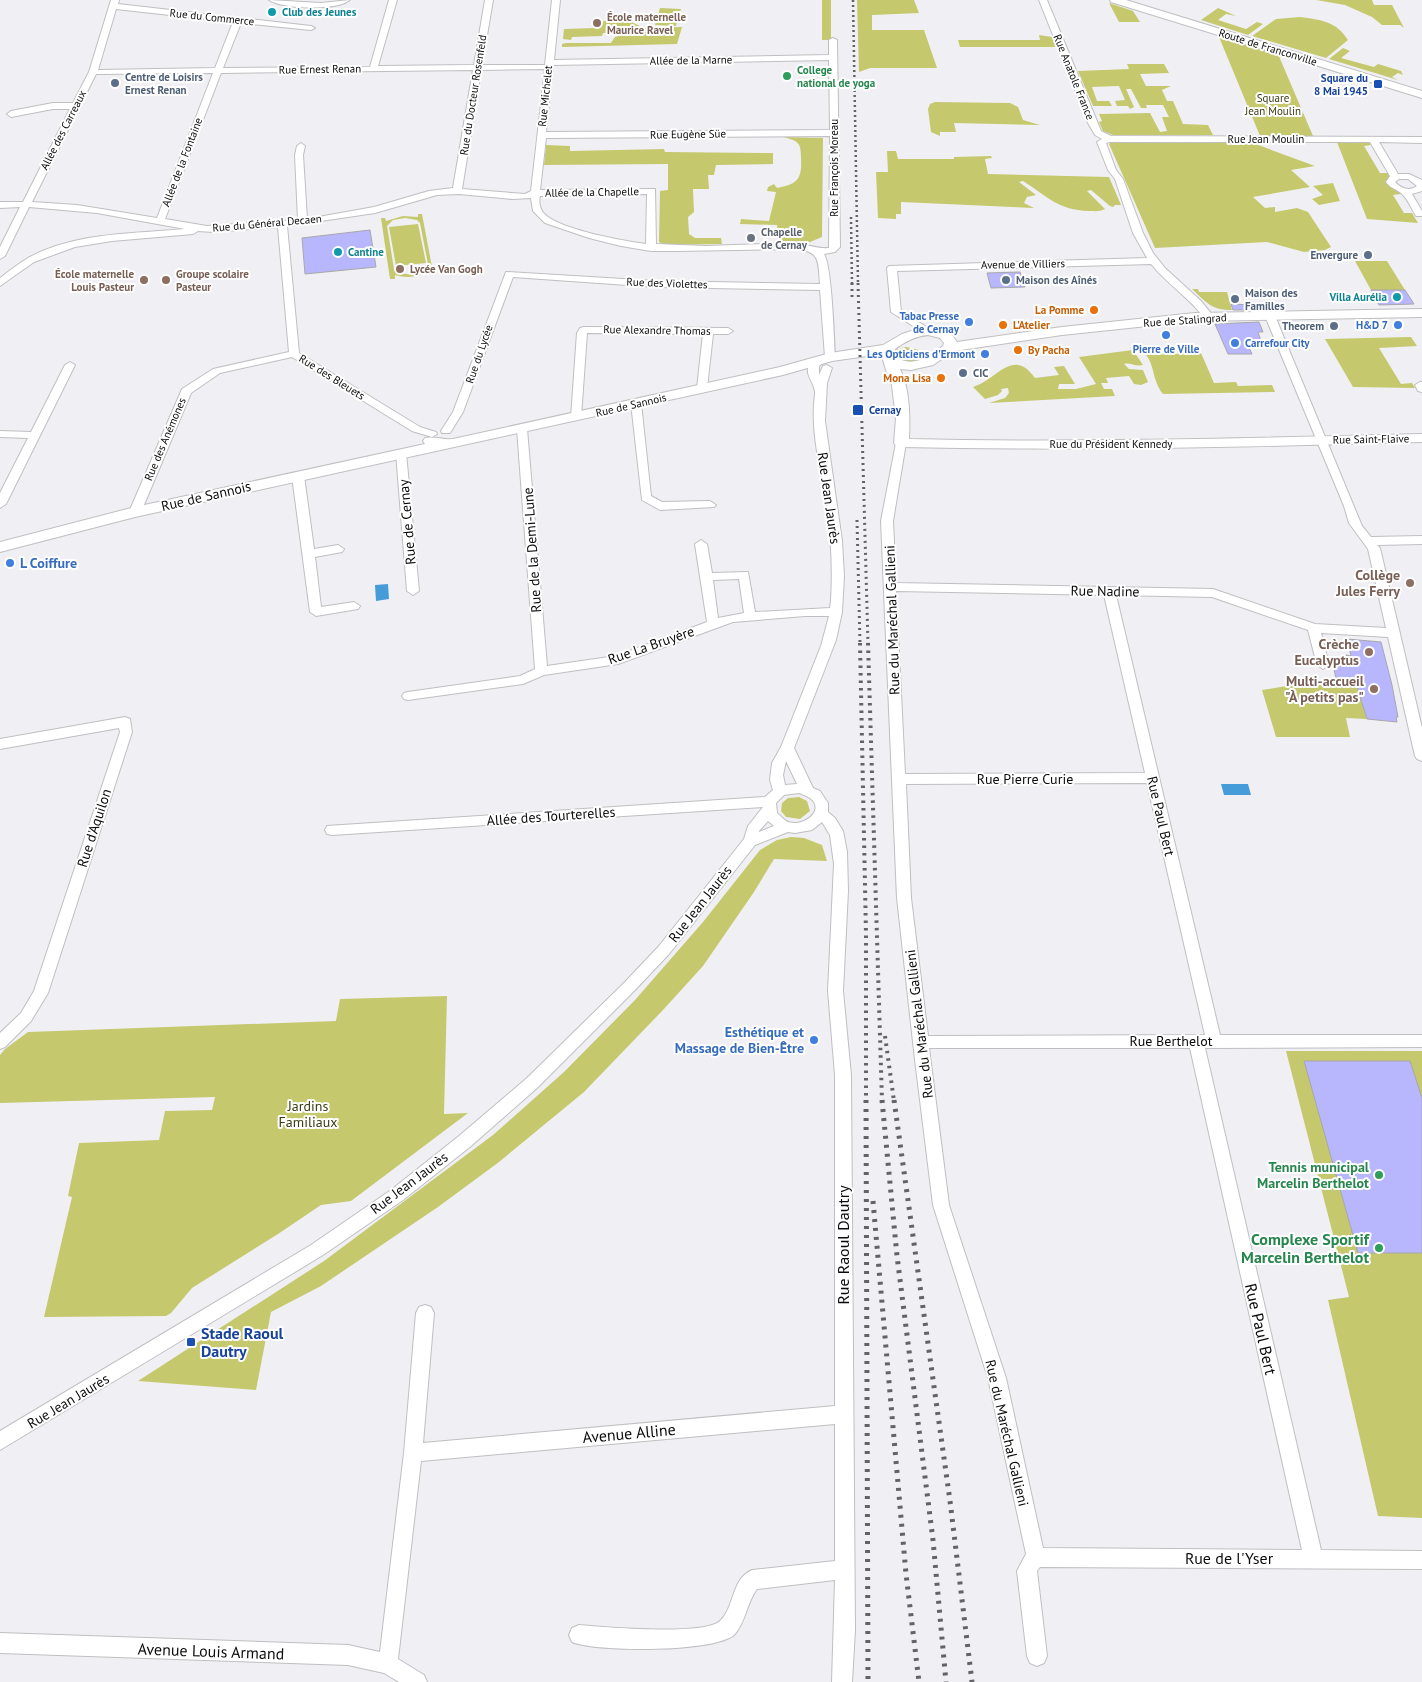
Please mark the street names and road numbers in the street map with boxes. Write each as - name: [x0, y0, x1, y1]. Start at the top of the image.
- street label: Rue du Commerce: [169, 6, 255, 28]
- street label: Route de Franconville: [1217, 25, 1319, 69]
- street label: Rue Anatole France: [1050, 32, 1098, 122]
- street label: Rue du Docteur Rosenfeld: [457, 34, 489, 156]
- street label: Allée de la Marne: [650, 52, 733, 68]
- street label: Rue Ernest Renan: [279, 61, 361, 77]
- street label: Rue Michelet: [535, 64, 555, 127]
- street label: Allée des Carreaux: [37, 88, 89, 172]
- street label: Allée de la Fontaine: [159, 115, 206, 209]
- street label: Rue François Moreau: [827, 119, 841, 217]
- street label: Rue Eugène Süe: [650, 126, 727, 142]
- street label: Rue Jean Moulin: [1228, 132, 1304, 146]
- street label: Allée de la Chapelle: [545, 184, 640, 200]
- street label: Rue du Général Decaen: [212, 211, 322, 235]
- street label: Avenue de Villiers: [981, 256, 1065, 272]
- street label: Rue des Violettes: [626, 275, 708, 291]
- street label: Rue de Stalingrad: [1143, 310, 1227, 330]
- street label: Rue du Lycée: [462, 322, 496, 385]
- street label: Rue Alexandre Thomas: [603, 322, 711, 338]
- street label: Rue des Bleuets: [296, 351, 368, 403]
- street label: Rue de Sannois: [594, 390, 668, 420]
- street label: Rue des Anémones: [141, 395, 189, 483]
- street label: Rue Saint-Flaive: [1333, 431, 1410, 447]
- street label: Rue du Président Kennedy: [1050, 437, 1173, 451]
- street label: Rue Jean Jaurès: [814, 451, 844, 545]
- street label: Rue de Sannois: [159, 477, 253, 515]
- street label: Rue de Cernay: [394, 478, 420, 565]
- street label: Rue de la Demi-Lune: [519, 487, 545, 613]
- street label: Rue du Maréchal Gallieni: [880, 545, 904, 695]
- street label: Rue Nadine: [1070, 581, 1140, 601]
- street label: Rue La Bruyère: [605, 622, 697, 668]
- street label: Rue Pierre Curie: [977, 770, 1073, 788]
- street label: Rue Paul Bert: [1143, 774, 1179, 858]
- street label: Rue d'Aquilon: [73, 786, 115, 870]
- street label: Allée des Tourterelles: [486, 803, 616, 829]
- street label: Rue Jean Jaurès: [664, 862, 736, 946]
- street label: Rue du Maréchal Gallieni: [901, 949, 937, 1099]
- street label: Rue Berthelot: [1130, 1032, 1213, 1050]
- street label: Rue Jean Jaurès: [367, 1148, 451, 1218]
- street label: Rue Raoul Dautry: [833, 1185, 853, 1305]
- street label: Rue Paul Bert: [1241, 1281, 1281, 1377]
- street label: Rue du Maréchal Gallieni: [981, 1358, 1033, 1508]
- street label: Rue Jean Jaurès: [24, 1369, 112, 1433]
- street label: Avenue Alline: [582, 1419, 676, 1447]
- street label: Rue de l'Yser: [1185, 1548, 1274, 1568]
- street label: Avenue Louis Armand: [137, 1638, 285, 1664]

